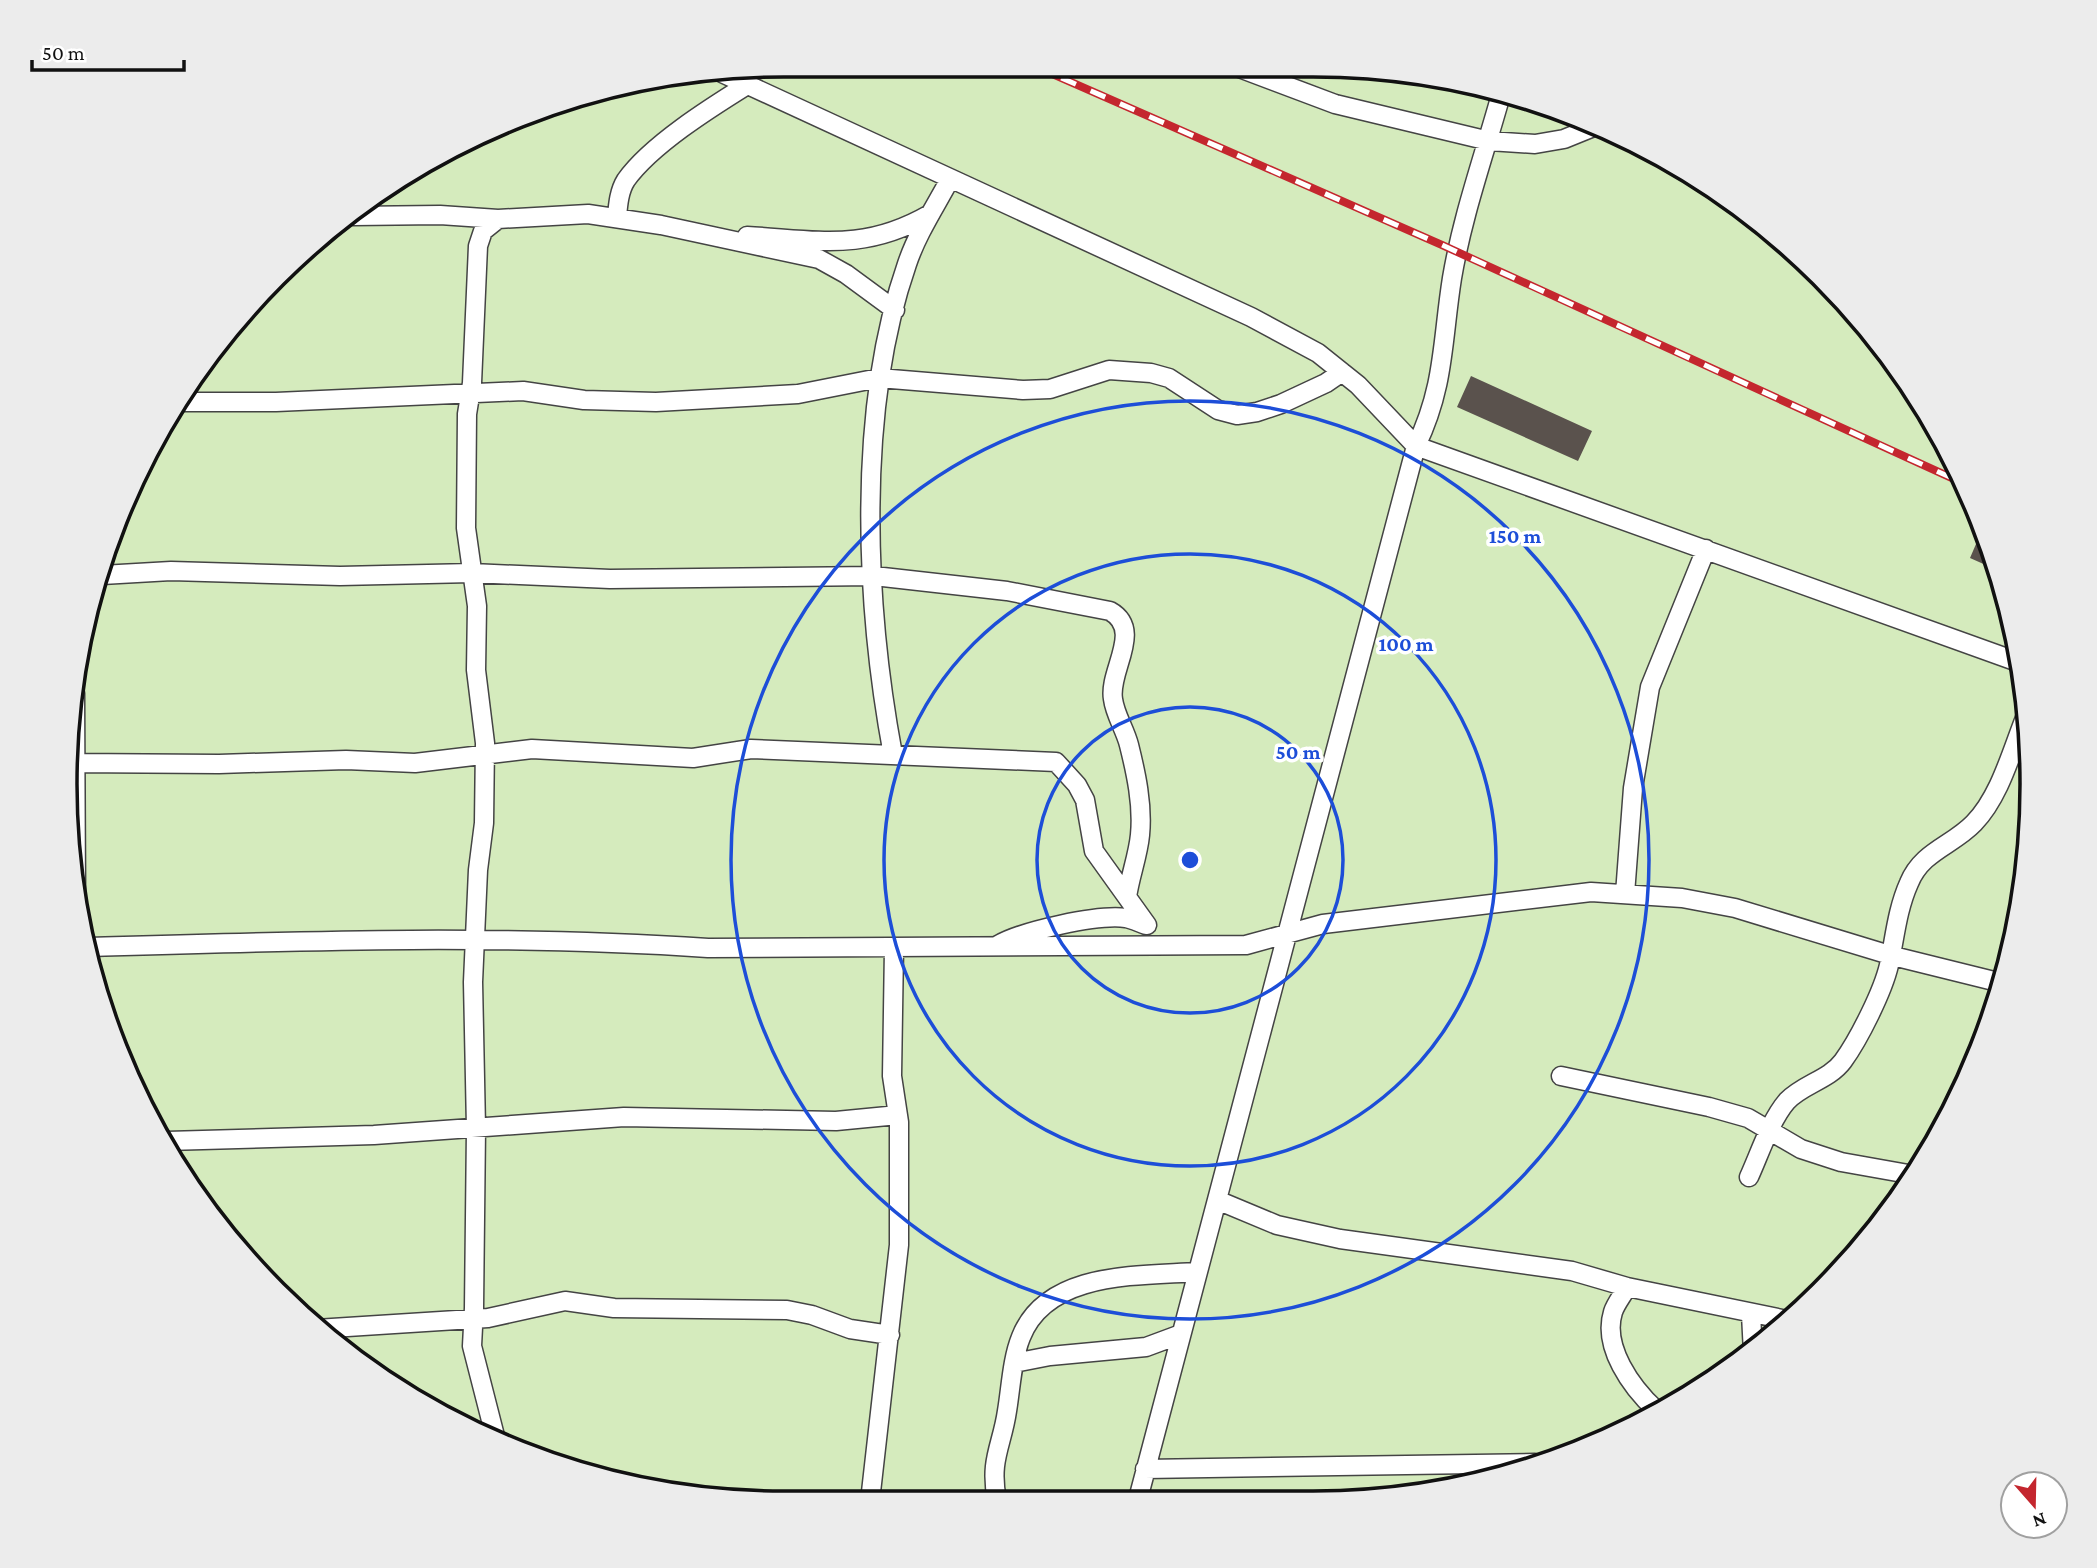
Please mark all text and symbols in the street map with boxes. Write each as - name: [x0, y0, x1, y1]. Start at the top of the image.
- scale bar: [32, 28, 184, 72]
- text: 50 m: [42, 41, 85, 65]
- text: 150 m: [1489, 524, 1542, 548]
- text: 100 m: [1378, 632, 1434, 656]
- text: 50 m: [1276, 740, 1321, 764]
- centre of rings: [1178, 848, 1202, 872]
- north arrow: [1999, 1470, 2069, 1540]
- text: N: [2030, 1508, 2049, 1533]

